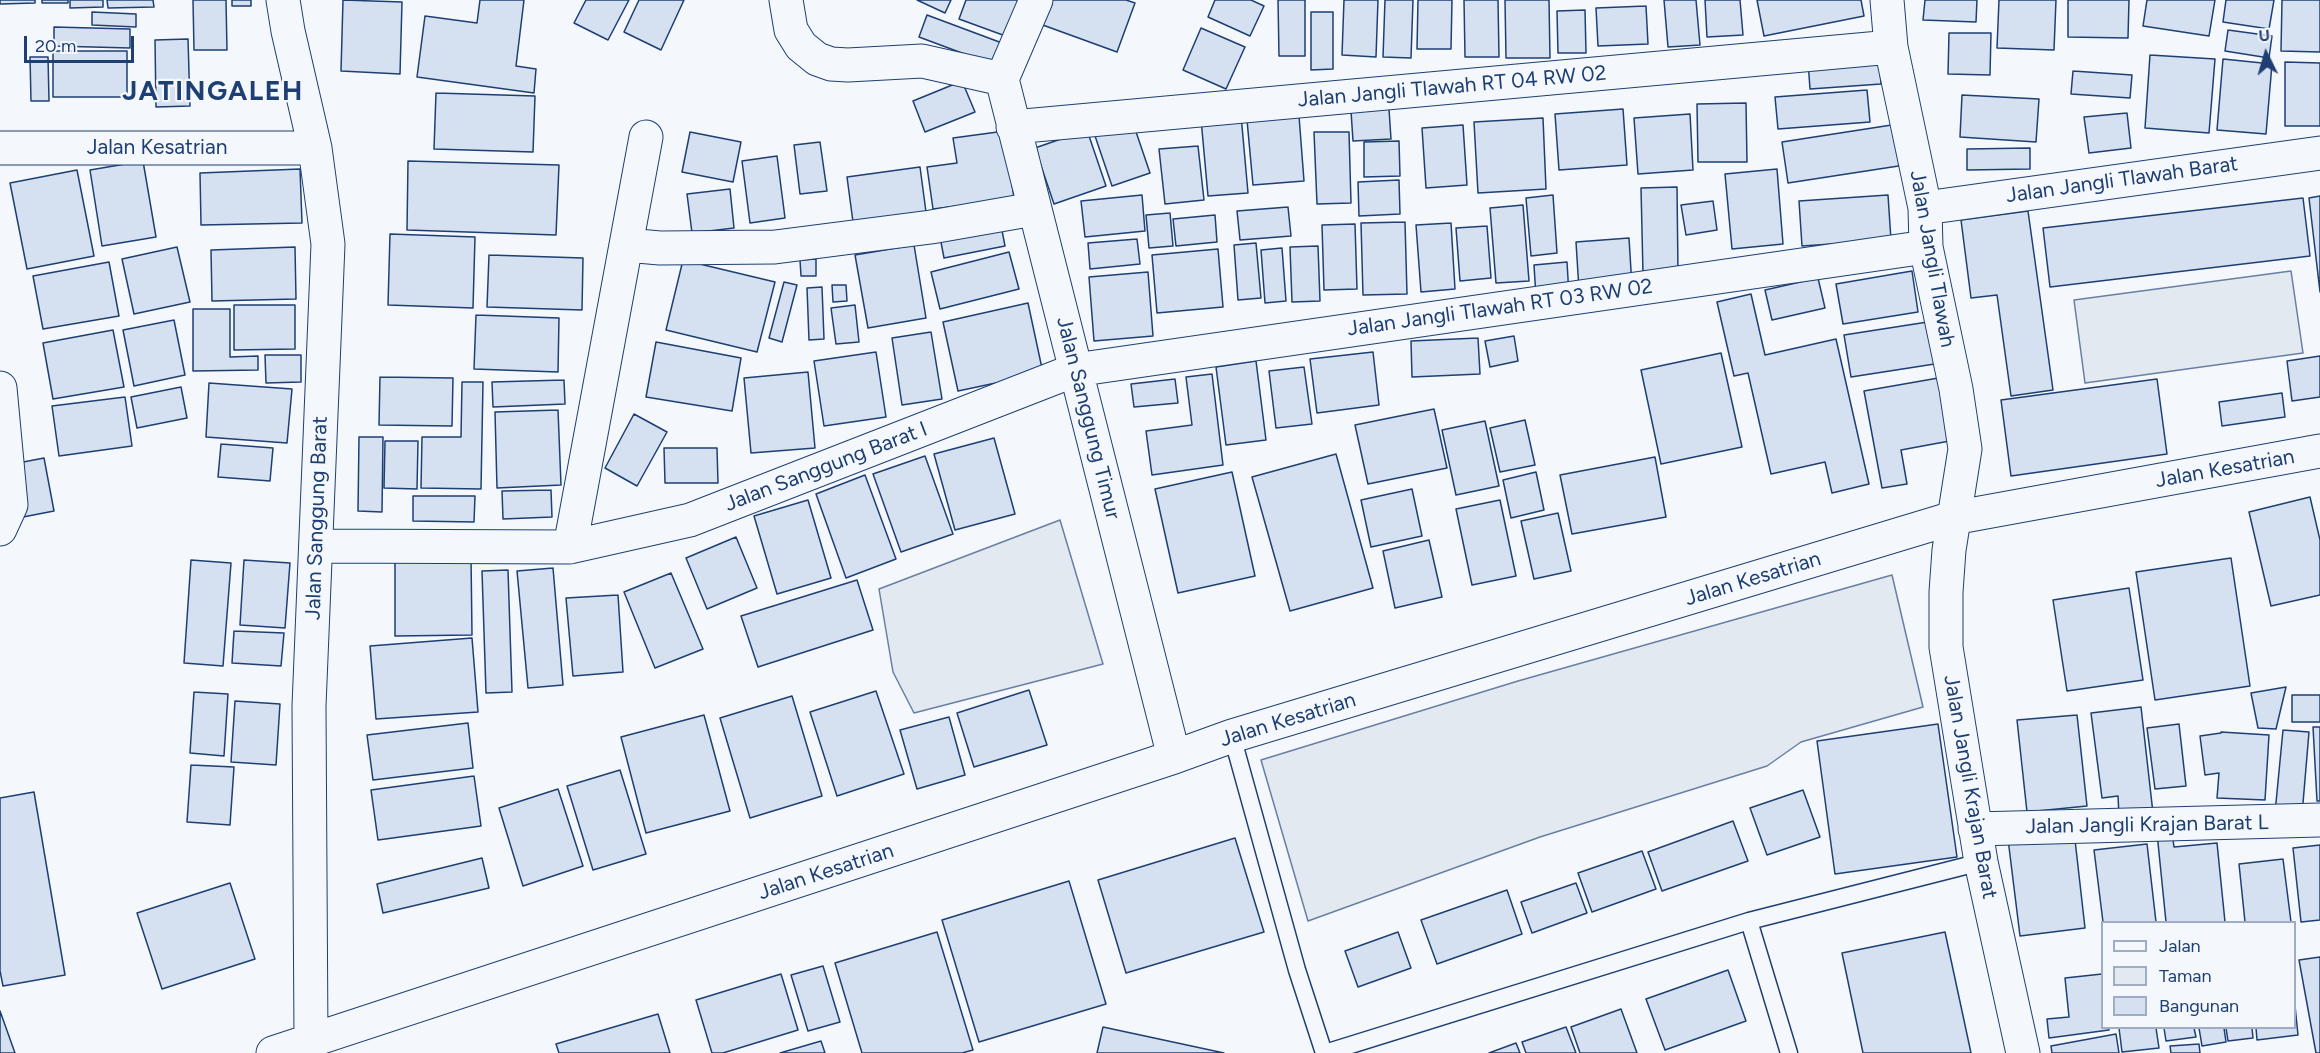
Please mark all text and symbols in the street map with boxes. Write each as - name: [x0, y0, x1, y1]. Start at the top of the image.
- scale bar: [27, 24, 136, 62]
- north arrow: [2236, 24, 2296, 84]
- text: U: [2258, 26, 2271, 46]
- text: 20 m: [35, 35, 76, 57]
- street label: Jalan Jangli Tlawah RT 04 RW 02: [1297, 61, 1607, 113]
- district label: JATINGALEH: [122, 76, 304, 108]
- street label: Jalan Kesatrian: [87, 135, 227, 161]
- street label: Jalan Jangli Tlawah Barat: [2004, 151, 2240, 209]
- street label: Jalan Jangli Tlawah: [1904, 168, 1960, 350]
- street label: Jalan Jangli Tlawah RT 03 RW 02: [1346, 274, 1654, 342]
- street label: Jalan Sanggung Timur: [1051, 314, 1125, 522]
- street label: Jalan Sanggung Barat: [301, 416, 333, 620]
- street label: Jalan Sanggung Barat I: [721, 417, 931, 517]
- street label: Jalan Kesatrian: [2154, 444, 2296, 494]
- street label: Jalan Kesatrian: [1682, 546, 1824, 612]
- street label: Jalan Jangli Krajan Barat: [1938, 673, 2002, 901]
- street label: Jalan Kesatrian: [1217, 687, 1359, 753]
- street label: Jalan Jangli Krajan Barat L: [2025, 810, 2269, 840]
- street label: Jalan Kesatrian: [755, 838, 897, 906]
- legend: [2101, 921, 2296, 1029]
- text: Jalan: [2159, 935, 2201, 957]
- text: Taman: [2159, 965, 2212, 987]
- text: Bangunan: [2159, 995, 2239, 1017]

